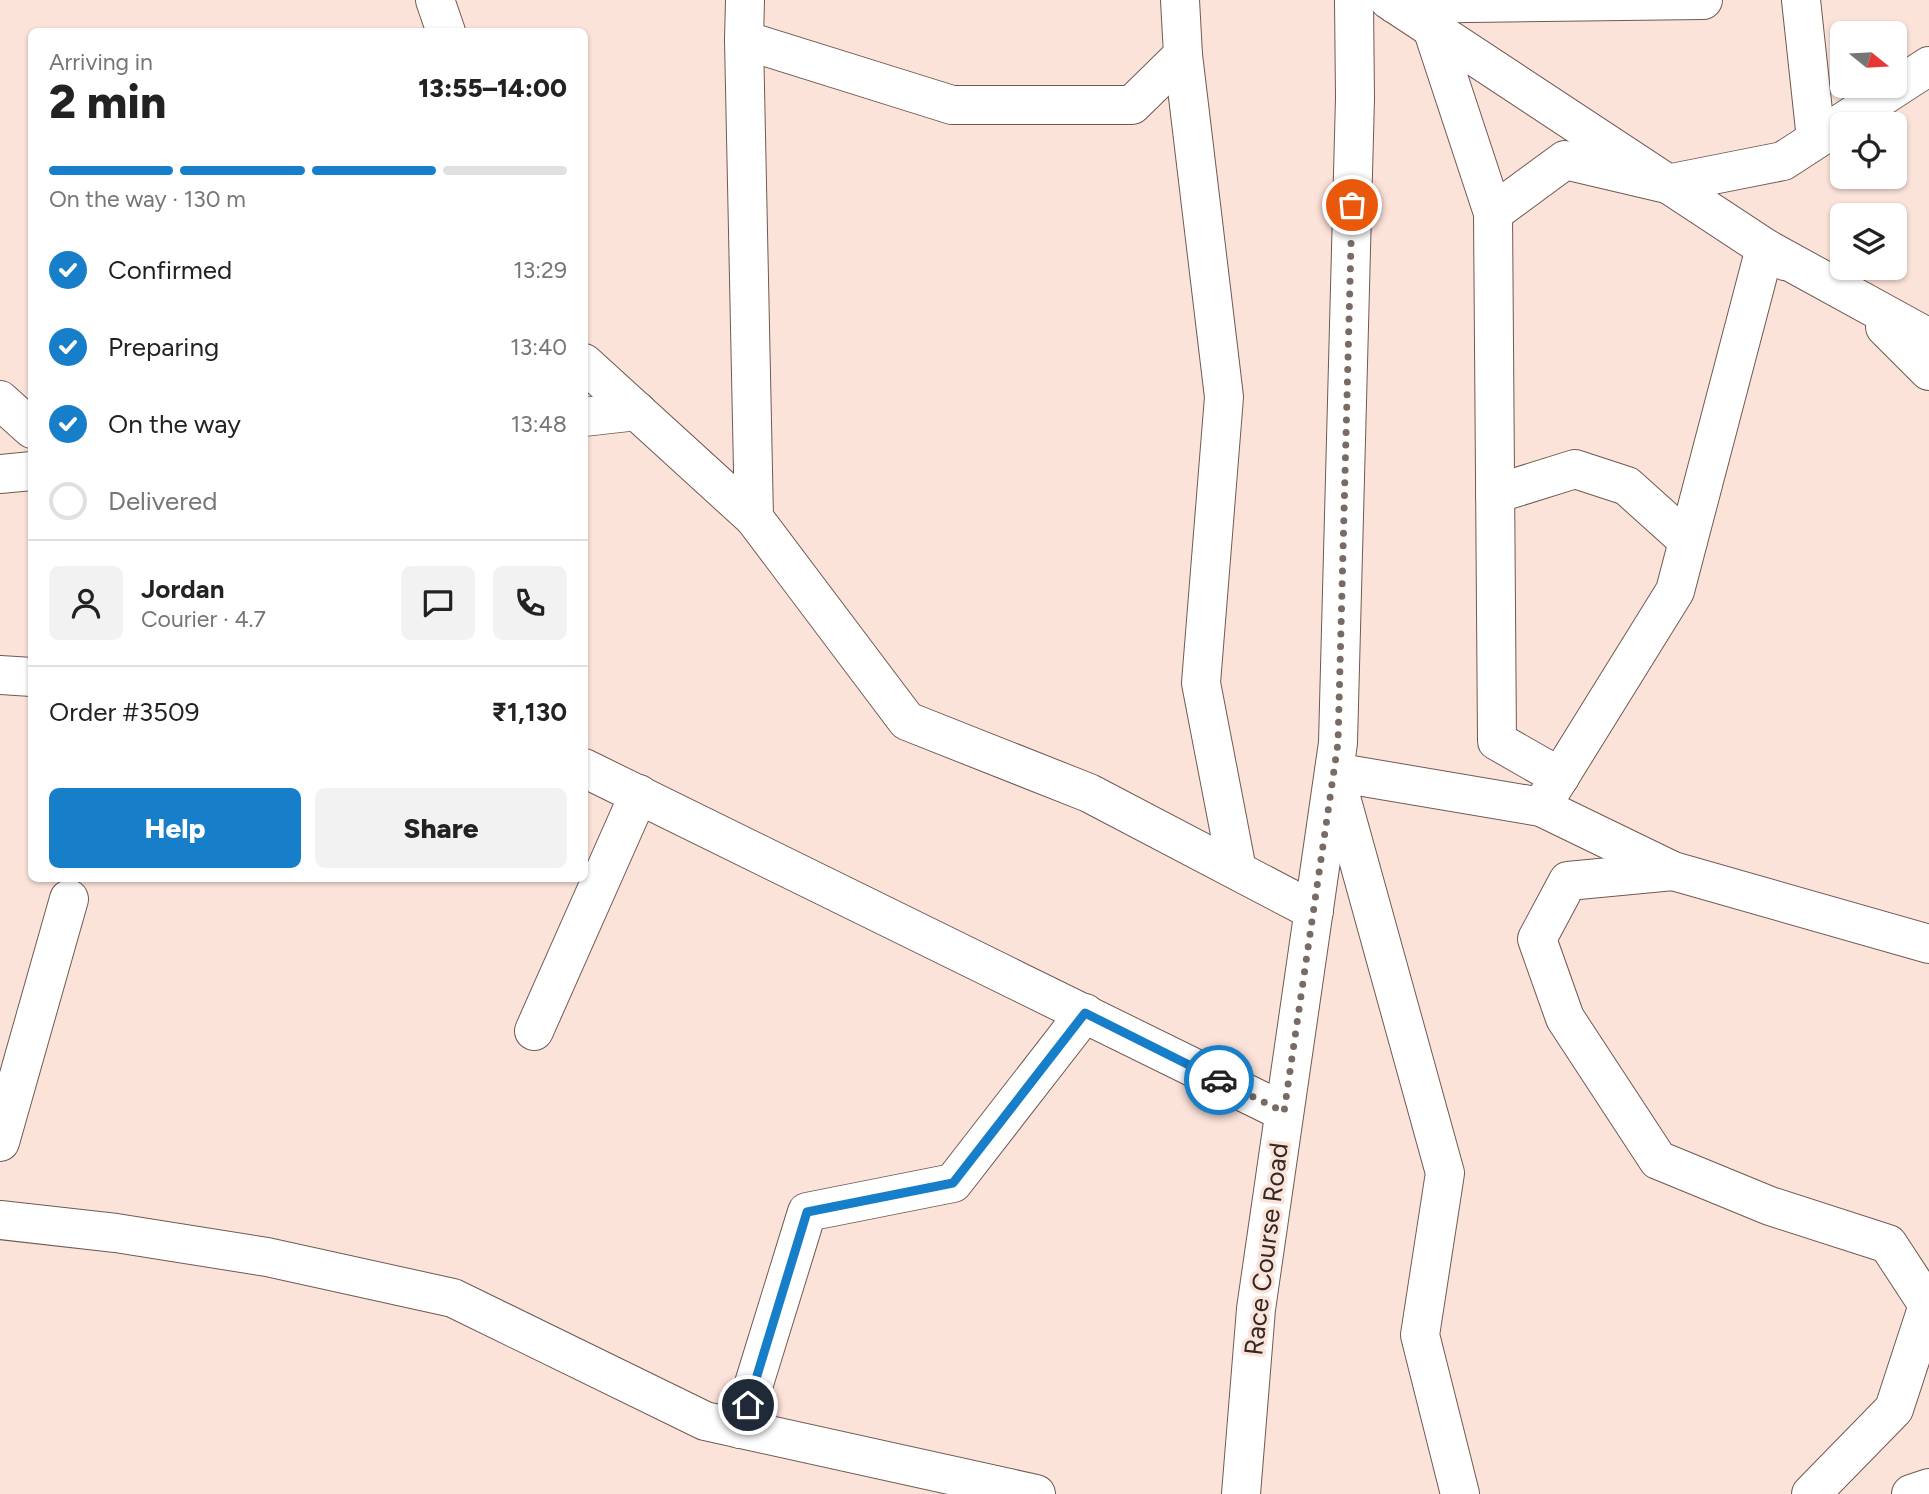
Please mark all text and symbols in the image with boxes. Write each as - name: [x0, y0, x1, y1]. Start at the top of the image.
- north arrow: [1830, 21, 1908, 98]
- map controls: [1830, 21, 1907, 280]
- text: Arriving in: [49, 48, 153, 76]
- text: 13:55–14:00: [418, 72, 567, 104]
- text: 2 min: [49, 74, 166, 130]
- button: locate: [1830, 112, 1907, 189]
- pin: [1322, 175, 1382, 235]
- text: On the way · 130 m: [49, 185, 246, 213]
- icon: bag: [1333, 186, 1371, 224]
- button: layers: [1830, 203, 1907, 280]
- icon: check: [49, 251, 87, 289]
- text: Confirmed: [108, 254, 232, 286]
- text: 13:29: [513, 256, 567, 284]
- icon: check: [49, 328, 87, 366]
- text: Preparing: [108, 331, 219, 363]
- text: 13:40: [510, 333, 567, 361]
- icon: check: [49, 405, 87, 443]
- text: On the way: [108, 408, 241, 440]
- text: 13:48: [511, 410, 567, 438]
- text: Delivered: [108, 485, 217, 517]
- button: person: [49, 566, 123, 640]
- button: chat: [401, 566, 475, 640]
- button: phone: [493, 566, 567, 640]
- text: Jordan: [141, 573, 224, 605]
- text: Courier · 4.7: [141, 605, 266, 633]
- text: Order #3509: [49, 696, 199, 728]
- text: ₹1,130: [491, 696, 567, 728]
- button: Help: [49, 788, 301, 868]
- button: Share: [315, 788, 567, 868]
- courier: [1184, 1045, 1254, 1115]
- icon: car: [1200, 1061, 1238, 1099]
- street label: Race Course Road: [1237, 1141, 1295, 1357]
- pin: [718, 1375, 778, 1435]
- icon: home: [729, 1386, 767, 1424]

